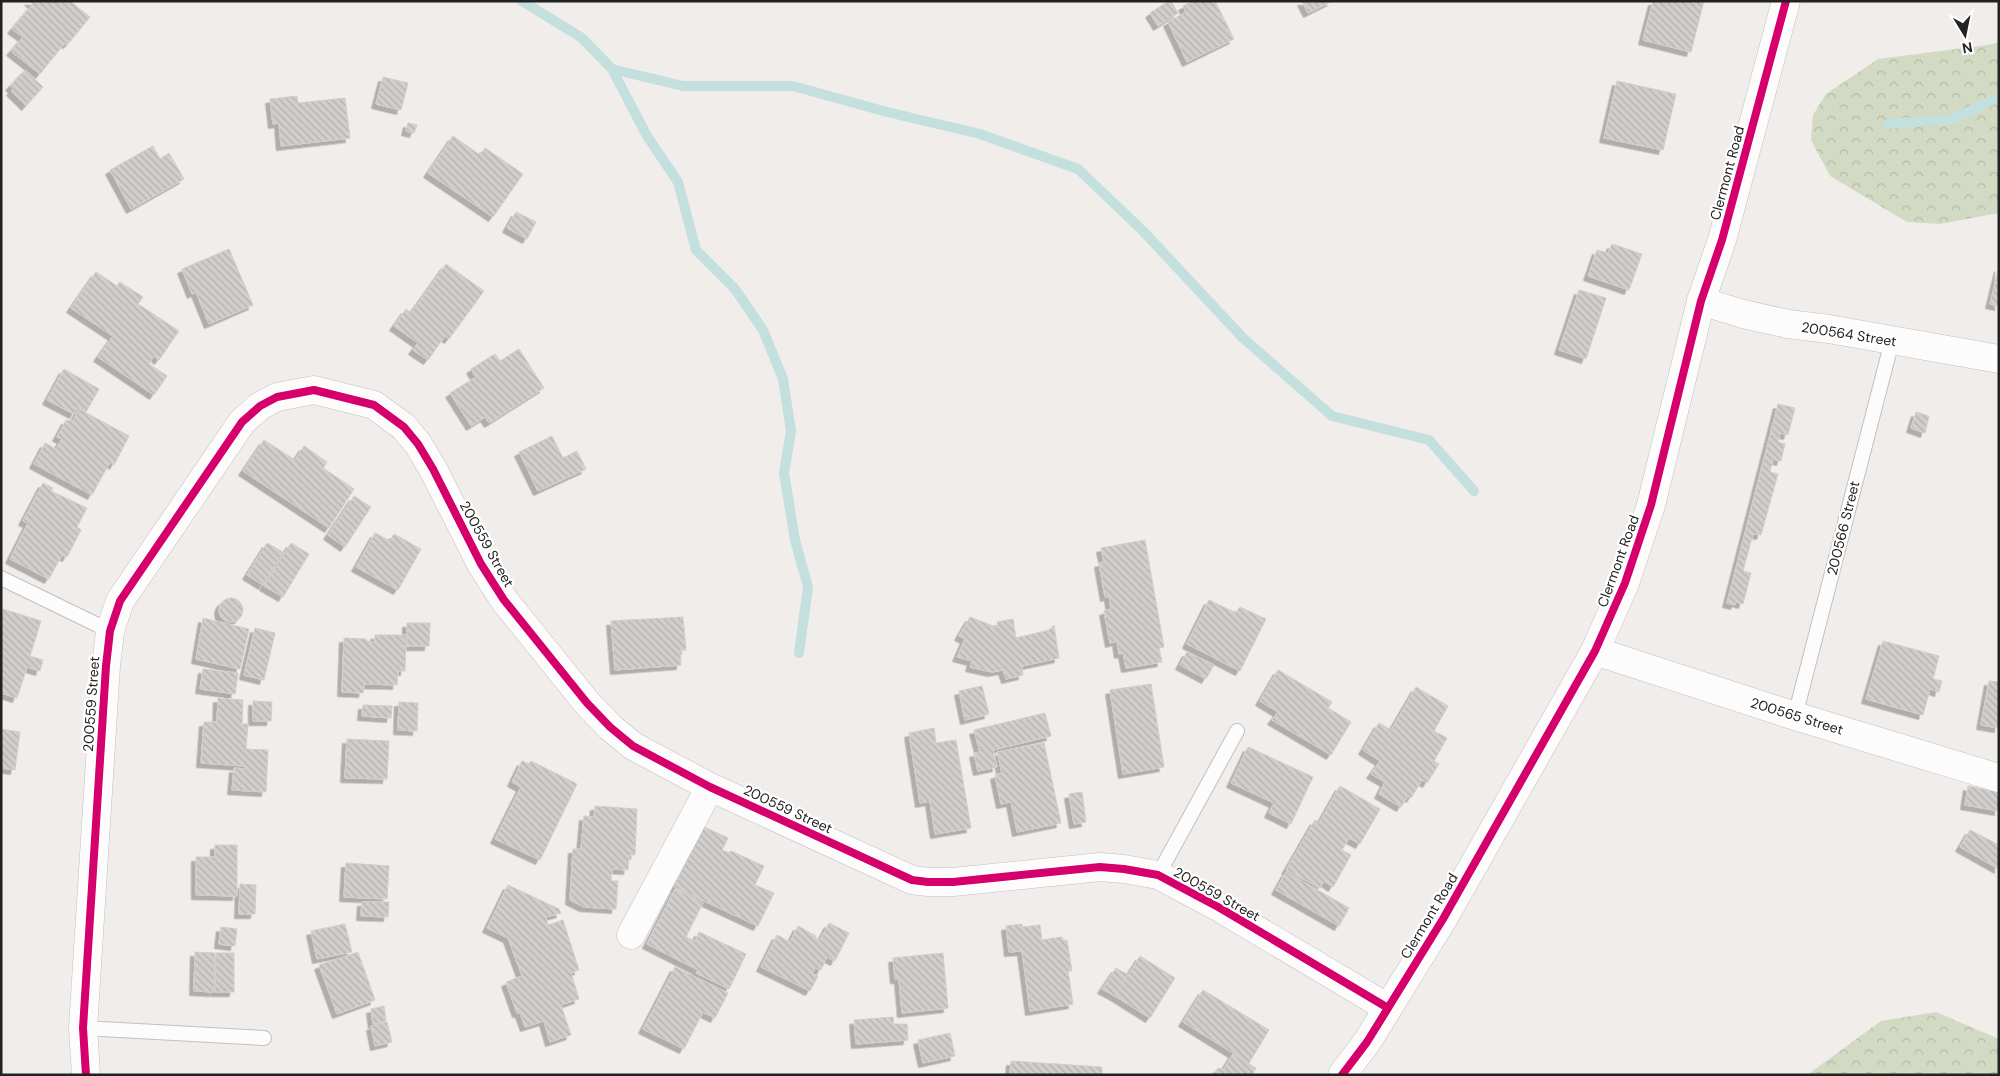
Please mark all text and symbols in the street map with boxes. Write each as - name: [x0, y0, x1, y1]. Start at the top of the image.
- north arrow: [1940, 10, 1990, 60]
- text: N: [1961, 38, 1974, 58]
- street label: Clermont Road: [1706, 124, 1748, 222]
- street label: 200564 Street: [1800, 318, 1898, 350]
- street label: 200566 Street: [1823, 479, 1863, 577]
- street label: 200559 Street: [456, 498, 518, 590]
- street label: Clermont Road: [1593, 512, 1643, 610]
- street label: 200559 Street: [79, 656, 103, 752]
- street label: 200565 Street: [1748, 693, 1846, 739]
- street label: 200559 Street: [741, 781, 835, 837]
- street label: 200559 Street: [1171, 863, 1263, 925]
- street label: Clermont Road: [1396, 870, 1462, 962]

